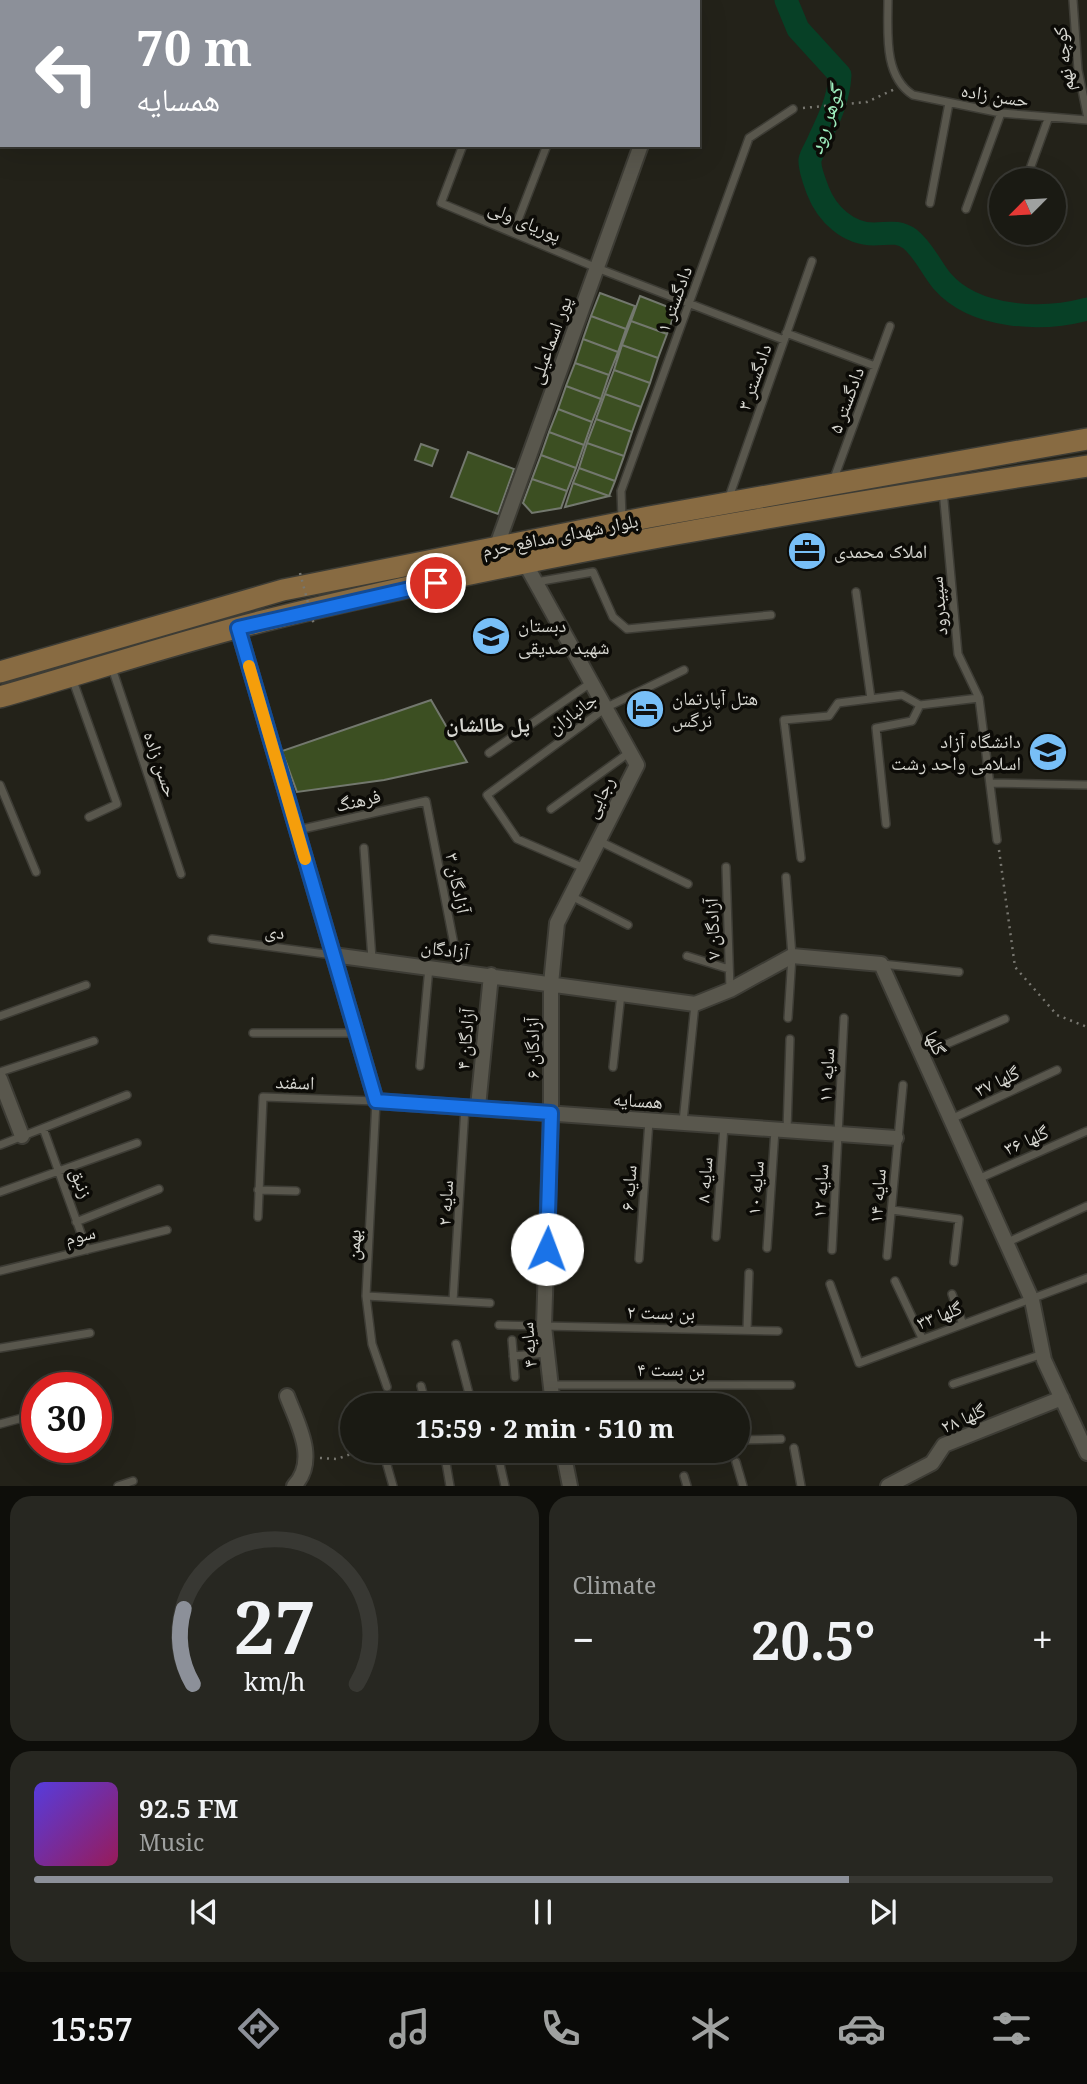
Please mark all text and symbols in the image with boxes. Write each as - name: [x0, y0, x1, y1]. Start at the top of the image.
- text: 70 m: [136, 14, 252, 80]
- street label: کوچه نهم: [1046, 25, 1080, 93]
- icon: left: [21, 28, 112, 119]
- text: همسایه: [136, 77, 220, 120]
- street label: حسن زاده: [959, 77, 1031, 113]
- water label: گوهر رود: [800, 78, 851, 158]
- north arrow: [989, 168, 1066, 245]
- map controls: [989, 168, 1066, 245]
- street label: پوریای ولی: [485, 194, 565, 248]
- street label: دادگستر ۱: [650, 262, 698, 336]
- street label: پور اسماعیلی: [522, 293, 578, 387]
- street label: دادگستر ۳: [731, 340, 778, 414]
- street label: دادگستر ۵: [822, 363, 870, 437]
- street label: بلوار شهدای مدافع حرم: [480, 507, 641, 564]
- office icon: املاک محمدی: [786, 530, 828, 572]
- place label: املاک محمدی: [834, 538, 927, 564]
- pin: [406, 553, 466, 613]
- icon: arrive: [417, 564, 455, 602]
- street label: سپیدرود: [922, 575, 954, 637]
- place label: دبستان شهید صدیقی: [518, 612, 609, 660]
- school or university icon: دبستان شهید صدیقی: [470, 615, 512, 657]
- place label: هتل آپارتمان نرگس: [672, 685, 758, 733]
- street label: جانبازان: [542, 686, 602, 740]
- hotel icon: هتل آپارتمان نرگس: [624, 688, 666, 730]
- district label: پل طالشان: [446, 710, 530, 738]
- street label: حسن زاده: [138, 728, 184, 800]
- place label: دانشگاه آزاد اسلامی واحد رشت: [891, 728, 1021, 776]
- school or university icon: دانشگاه آزاد اسلامی واحد رشت: [1027, 731, 1069, 773]
- street label: رجایی: [577, 772, 621, 822]
- street label: فرهنگ: [333, 782, 383, 818]
- street label: آزادگان ۳: [439, 850, 477, 917]
- street label: آزادگان ۷: [698, 897, 726, 960]
- street label: دی: [263, 917, 287, 945]
- street label: آزادگان: [419, 933, 472, 965]
- street label: آزادگان ۴: [449, 1006, 481, 1071]
- street label: آزادگان ۶: [519, 1016, 545, 1079]
- street label: گلها: [919, 1026, 953, 1060]
- street label: سایه ۱۱: [812, 1047, 840, 1103]
- street label: گلها ۳۷: [970, 1059, 1024, 1103]
- street label: اسفند: [275, 1068, 315, 1096]
- street label: همسایه: [612, 1085, 664, 1115]
- street label: گلها ۳۶: [999, 1119, 1053, 1161]
- street label: سایه ۸: [689, 1156, 719, 1204]
- street label: سایه ۱۰: [740, 1160, 770, 1216]
- street label: سایه ۱۲: [806, 1163, 834, 1219]
- street label: زنبق: [64, 1164, 100, 1202]
- street label: سایه ۶: [613, 1164, 643, 1212]
- street label: سایه ۱۴: [862, 1168, 892, 1224]
- street label: سایه ۲: [431, 1179, 459, 1227]
- position arrow: [510, 1212, 584, 1286]
- street label: سوم: [62, 1219, 98, 1252]
- street label: بهمن: [339, 1229, 367, 1261]
- street label: گلها ۳۳: [913, 1294, 966, 1335]
- street label: بن بست ۲: [627, 1298, 695, 1326]
- street label: سایه ۴: [513, 1321, 543, 1369]
- street label: بن بست ۴: [637, 1356, 705, 1382]
- speed limit sign: 30: [21, 1372, 112, 1463]
- street label: گلها ۲۸: [936, 1397, 990, 1439]
- text: 15:59 · 2 min · 510 m: [415, 1410, 675, 1446]
- text: Climate: [573, 1569, 656, 1601]
- text: 27: [233, 1577, 315, 1676]
- text: 20.5°: [751, 1604, 875, 1675]
- text: −: [573, 1613, 595, 1665]
- text: +: [1032, 1613, 1053, 1665]
- text: km/h: [244, 1664, 305, 1698]
- text: 92.5 FM: [139, 1790, 238, 1826]
- text: Music: [139, 1826, 204, 1858]
- icon: previous: [185, 1893, 223, 1931]
- icon: pause: [524, 1893, 562, 1931]
- icon: next: [864, 1893, 902, 1931]
- icon: directions: [234, 2004, 283, 2053]
- icon: music: [385, 2004, 434, 2053]
- icon: phone: [536, 2004, 585, 2053]
- icon: climate: [686, 2004, 735, 2053]
- icon: car: [837, 2004, 886, 2053]
- icon: filters: [987, 2004, 1036, 2053]
- text: 15:57: [51, 2007, 133, 2050]

